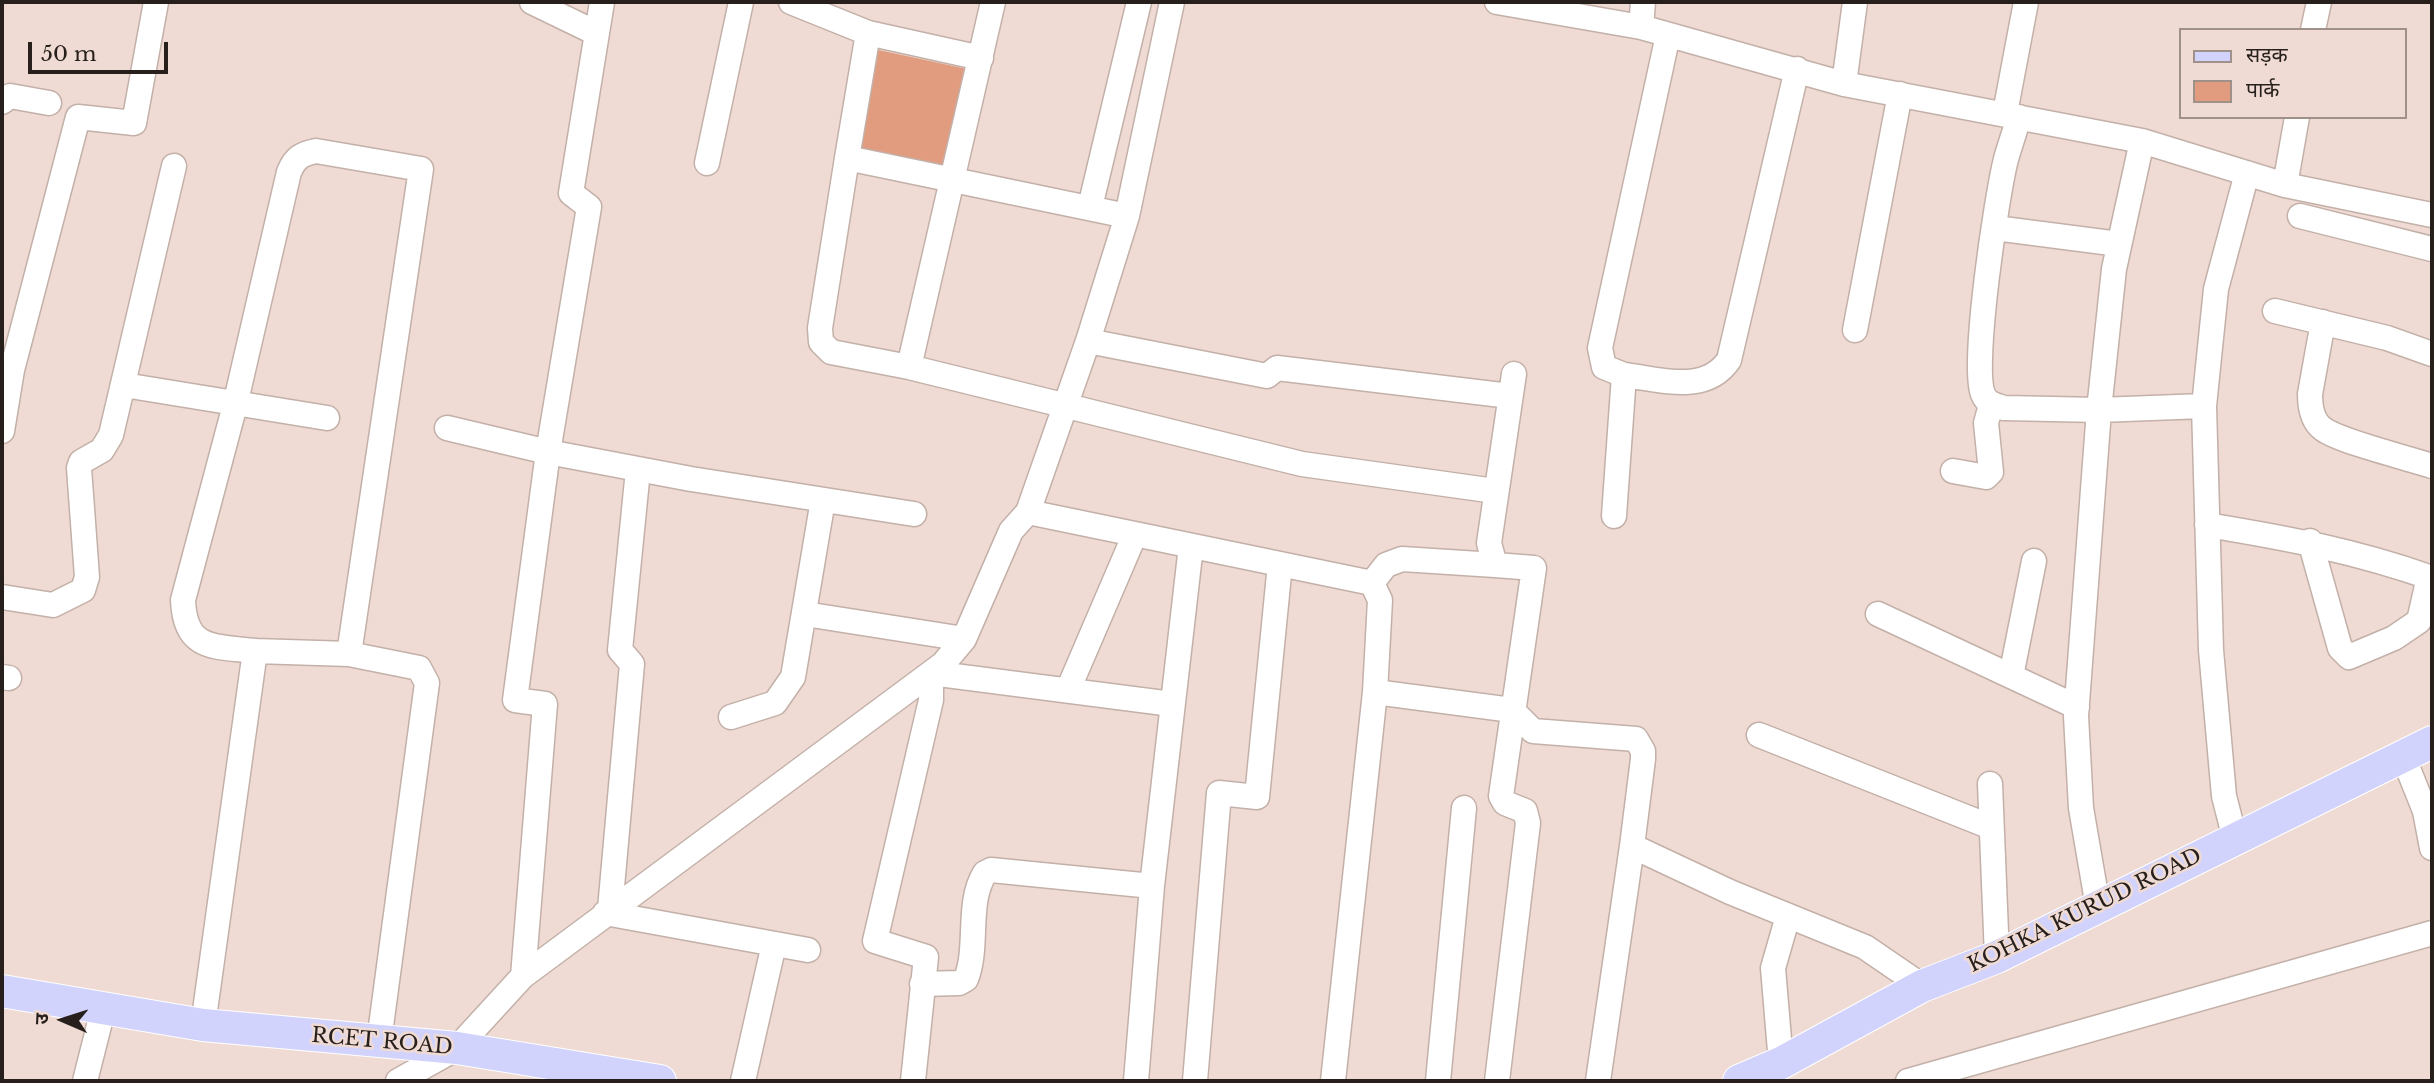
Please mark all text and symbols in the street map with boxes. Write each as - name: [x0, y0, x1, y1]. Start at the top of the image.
- scale bar: [32, 28, 172, 72]
- legend: [2178, 28, 2406, 119]
- text: 50 m: [41, 41, 96, 67]
- text: सड़क: [2246, 42, 2288, 68]
- text: पार्क: [2246, 77, 2280, 103]
- street label: KOHKA KURUD ROAD: [1964, 843, 2206, 979]
- north arrow: [28, 985, 98, 1055]
- text: उ: [30, 1013, 53, 1025]
- street label: RCET ROAD: [310, 1023, 454, 1061]

